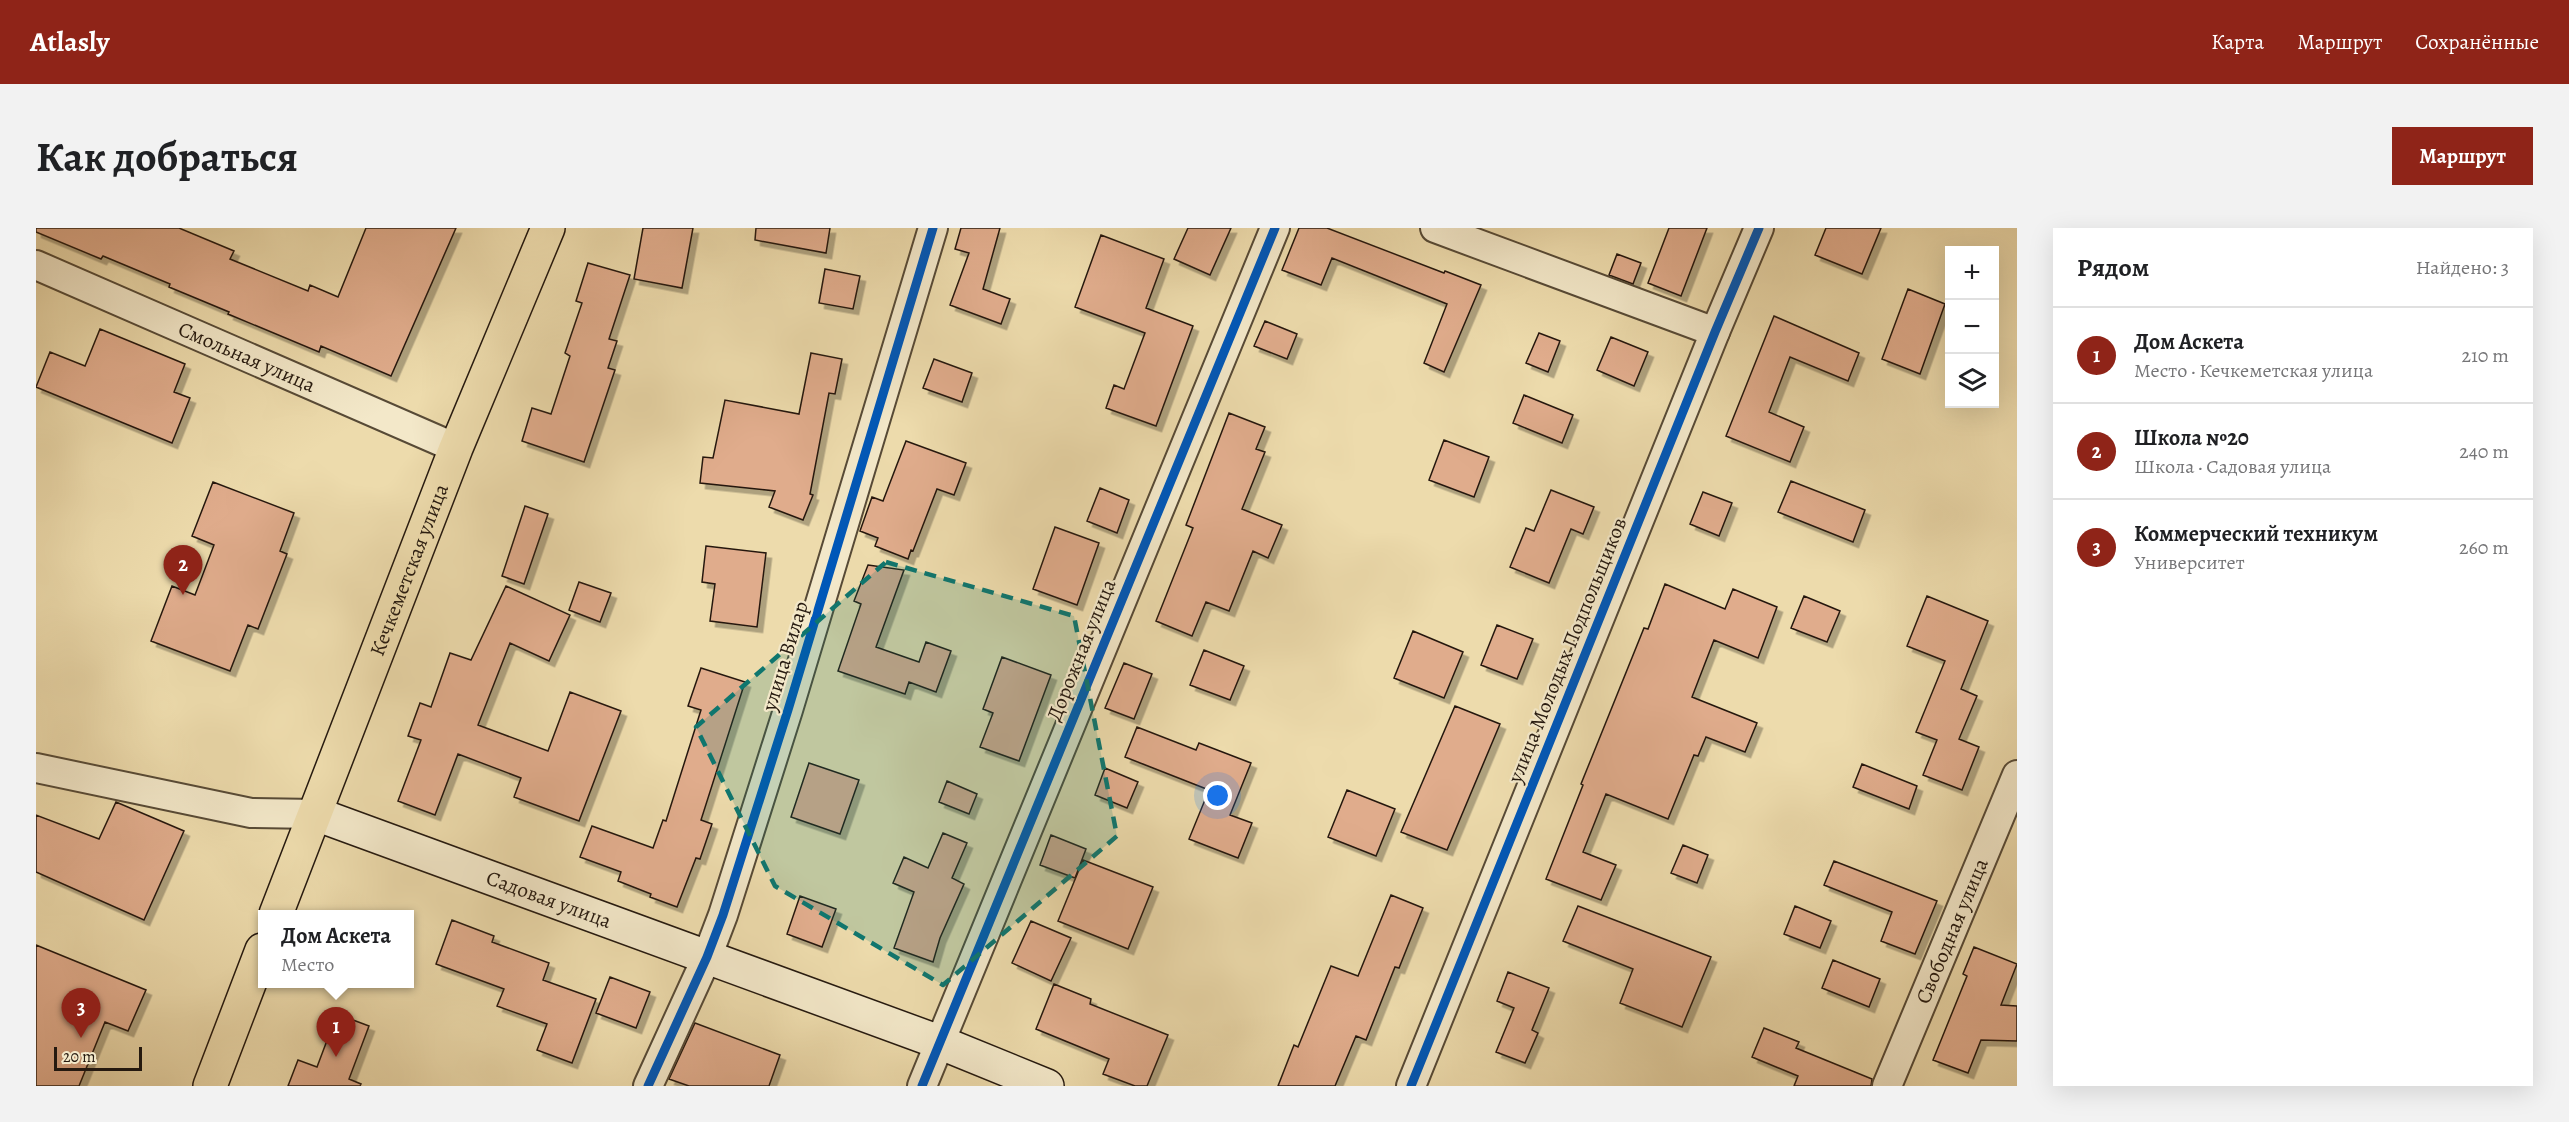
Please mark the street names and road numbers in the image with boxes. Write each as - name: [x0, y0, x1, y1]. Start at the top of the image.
- street label: Смольная улица: [174, 315, 320, 399]
- street label: Кечкеметская улица: [363, 479, 455, 660]
- street label: улица Молодых Подпольщиков: [1500, 513, 1633, 788]
- street label: Дорожная улица: [1040, 575, 1122, 725]
- street label: улица Вилар: [755, 598, 815, 715]
- street label: Свободная улица: [1909, 854, 1995, 1008]
- street label: Садовая улица: [482, 863, 616, 935]

